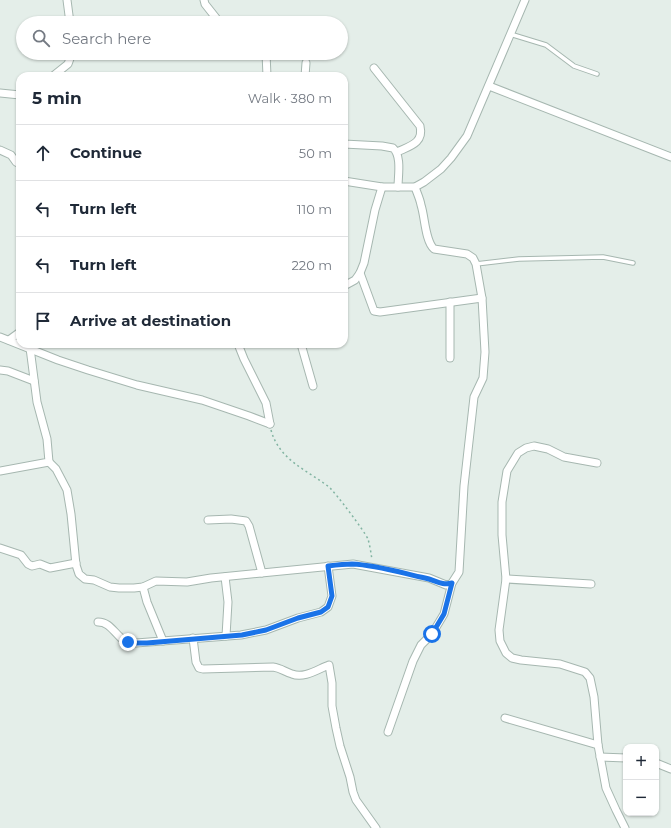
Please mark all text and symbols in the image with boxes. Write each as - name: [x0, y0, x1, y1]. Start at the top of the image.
- search box: [16, 16, 348, 60]
- icon: search: [30, 27, 52, 49]
- text: Search here: [62, 29, 151, 48]
- text: 5 min: [32, 88, 82, 108]
- text: Walk · 380 m: [248, 90, 332, 106]
- icon: ahead: [32, 142, 54, 164]
- text: Continue: [70, 143, 142, 162]
- text: 50 m: [299, 145, 332, 161]
- icon: left: [32, 198, 54, 220]
- text: Turn left: [70, 199, 137, 218]
- text: 110 m: [297, 201, 332, 217]
- icon: left: [32, 254, 54, 276]
- text: Turn left: [70, 255, 137, 274]
- text: 220 m: [291, 257, 332, 273]
- icon: arrive: [32, 310, 54, 332]
- text: Arrive at destination: [70, 311, 231, 330]
- route start: [423, 625, 441, 643]
- route end: [119, 633, 137, 651]
- map controls: [623, 744, 659, 816]
- button: +: [623, 744, 659, 780]
- button: −: [623, 780, 659, 816]

